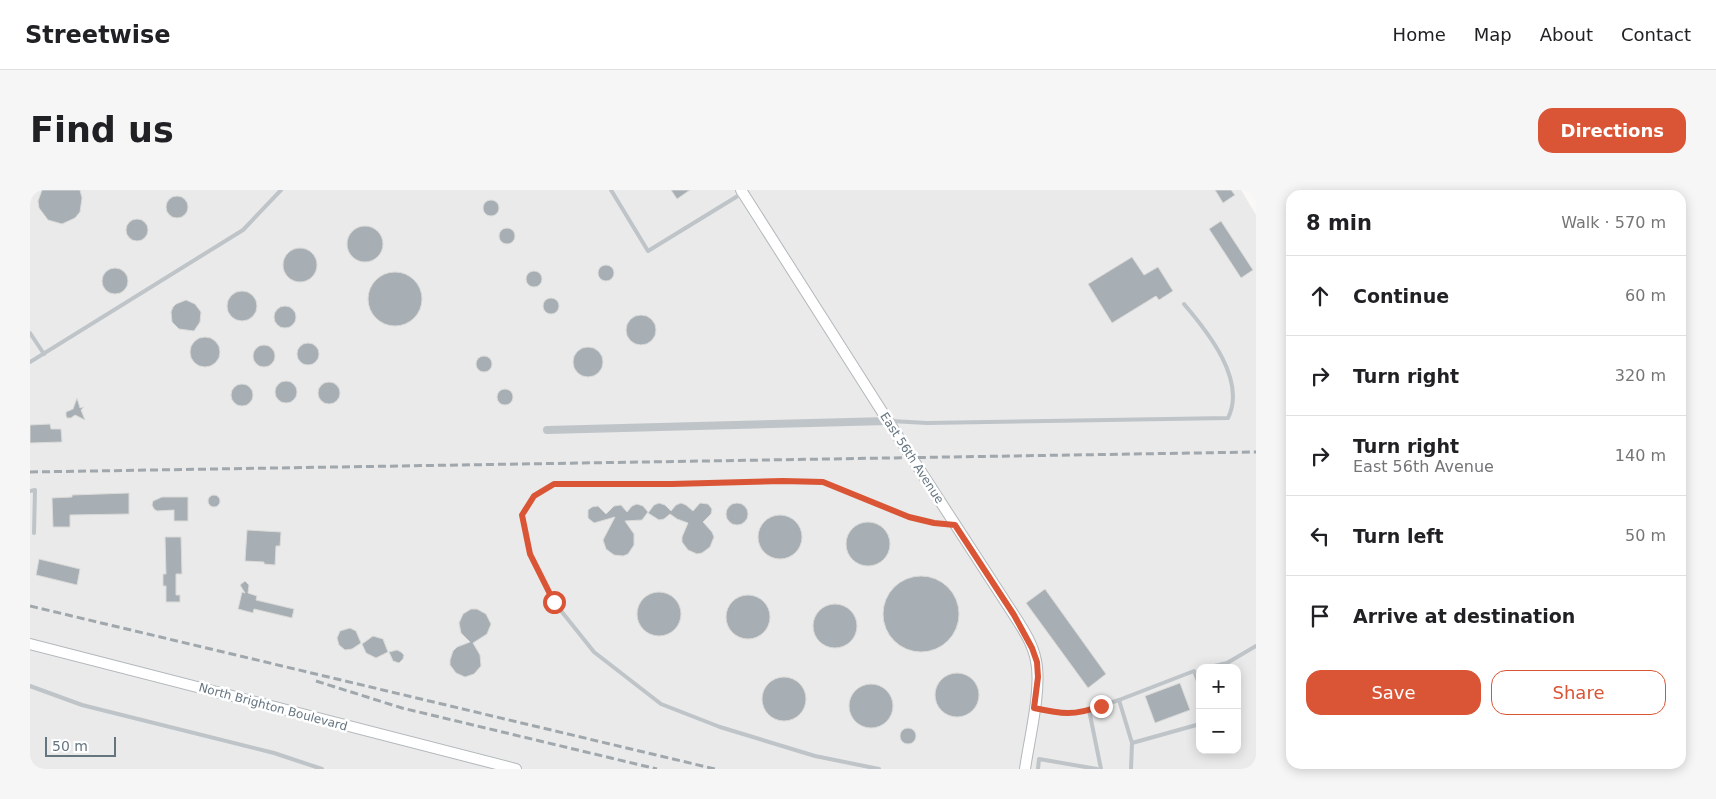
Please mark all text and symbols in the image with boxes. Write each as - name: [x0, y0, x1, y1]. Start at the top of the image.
- text: Streetwise: [25, 21, 171, 49]
- text: Home: [1393, 24, 1446, 45]
- text: Map: [1474, 24, 1512, 45]
- text: About: [1540, 24, 1593, 45]
- text: Contact: [1621, 24, 1691, 45]
- button: Directions: [1538, 108, 1686, 153]
- text: Find us: [30, 110, 174, 150]
- text: 8 min: [1306, 211, 1372, 235]
- text: Walk · 570 m: [1561, 213, 1666, 232]
- icon: ahead: [1306, 282, 1334, 310]
- text: Continue: [1353, 285, 1449, 307]
- text: 60 m: [1625, 286, 1666, 305]
- icon: right: [1306, 362, 1334, 390]
- text: Turn right: [1353, 365, 1459, 387]
- text: 320 m: [1615, 366, 1666, 385]
- street label: East 56th Avenue: [877, 410, 947, 506]
- text: Turn right: [1353, 435, 1459, 457]
- icon: right: [1306, 442, 1334, 470]
- text: 140 m: [1615, 446, 1666, 465]
- text: East 56th Avenue: [1353, 457, 1494, 476]
- icon: left: [1306, 522, 1334, 550]
- text: Turn left: [1353, 525, 1444, 547]
- text: 50 m: [1625, 526, 1666, 545]
- route start: [543, 591, 566, 614]
- icon: arrive: [1306, 602, 1334, 630]
- text: Arrive at destination: [1353, 605, 1575, 627]
- map controls: [1196, 664, 1241, 754]
- button: +: [1196, 664, 1241, 709]
- button: Save: [1306, 670, 1481, 715]
- button: Share: [1491, 670, 1666, 715]
- street label: North Brighton Boulevard: [197, 680, 349, 734]
- route end: [1090, 695, 1113, 718]
- button: −: [1196, 709, 1241, 754]
- scale bar: [45, 734, 116, 757]
- text: 50 m: [52, 738, 88, 754]

